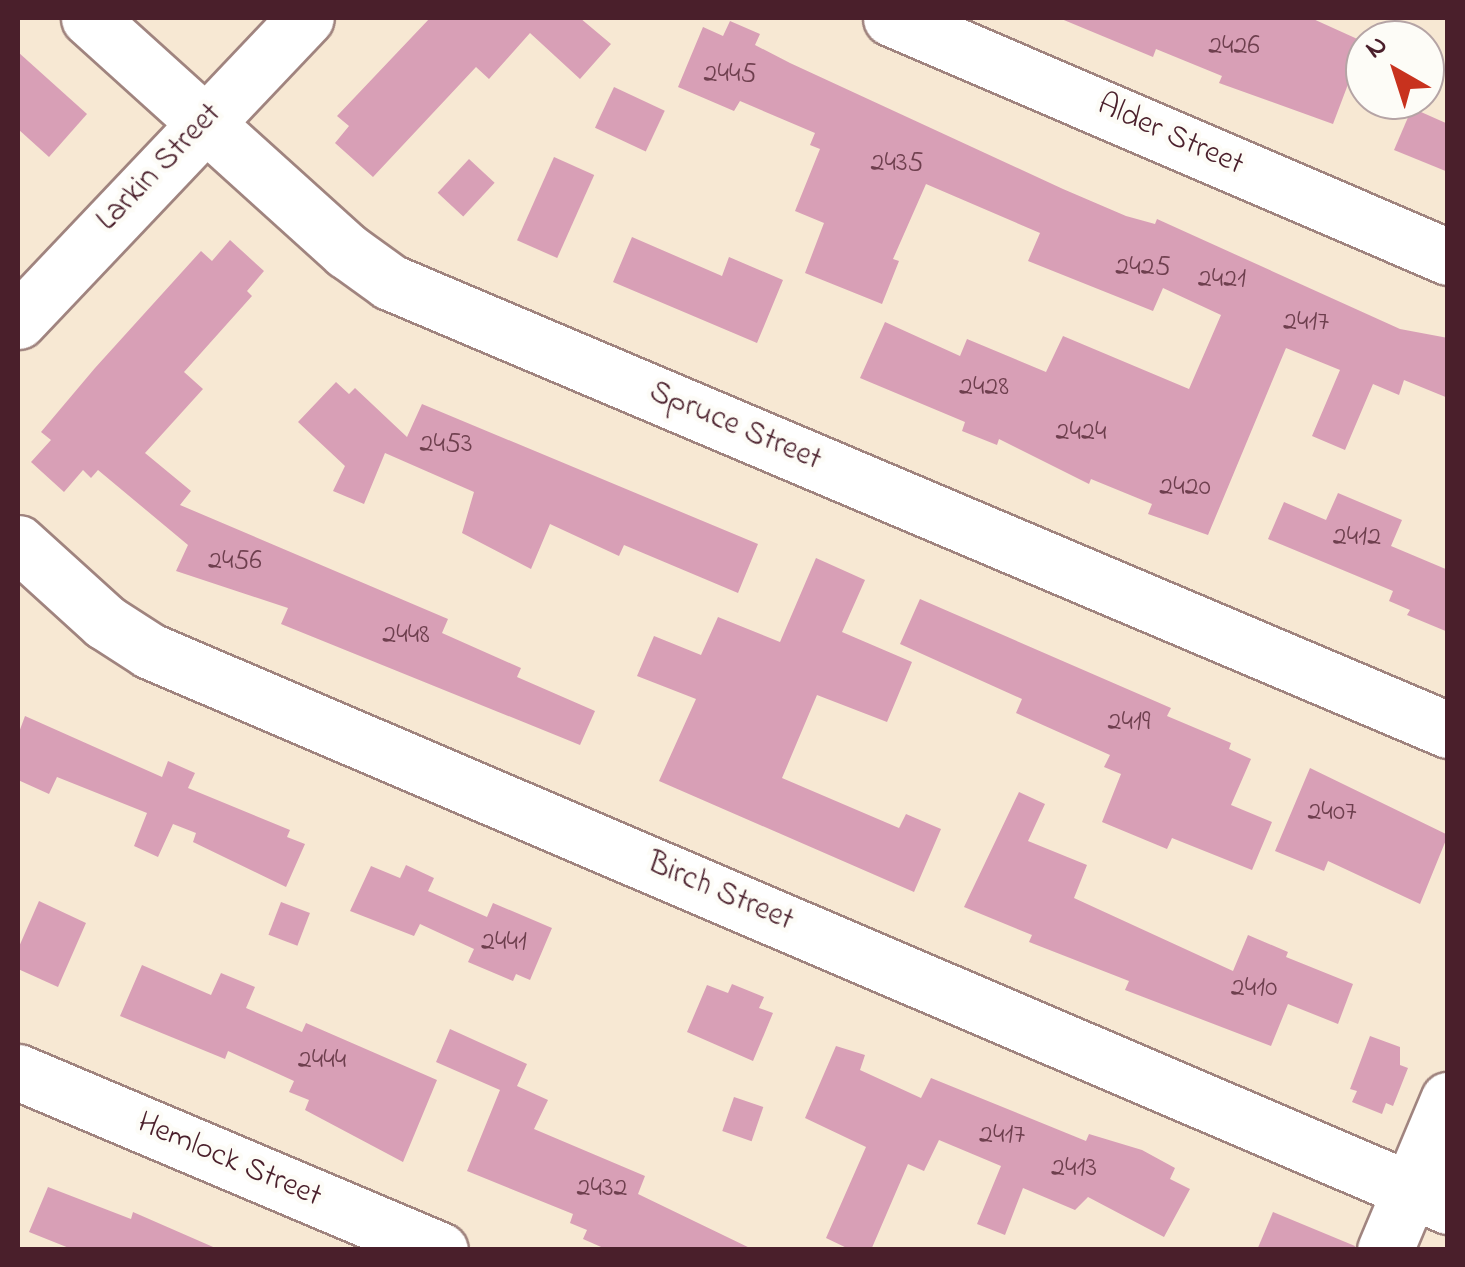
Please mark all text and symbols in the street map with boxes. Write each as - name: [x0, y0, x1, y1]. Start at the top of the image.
- north arrow: [1345, 20, 1445, 120]
- text: N: [1357, 26, 1397, 70]
- house number: 2426: [1208, 30, 1260, 64]
- house number: 2445: [703, 58, 757, 92]
- street label: Alder Street: [1091, 87, 1249, 185]
- street label: Larkin Street: [89, 96, 231, 240]
- house number: 2435: [870, 147, 924, 181]
- house number: 2425: [1115, 251, 1171, 285]
- house number: 2421: [1198, 263, 1246, 297]
- house number: 2417: [1283, 306, 1329, 340]
- house number: 2428: [959, 371, 1009, 405]
- street label: Spruce Street: [643, 374, 827, 480]
- house number: 2424: [1056, 416, 1106, 450]
- house number: 2453: [419, 428, 473, 462]
- house number: 2420: [1159, 471, 1211, 505]
- house number: 2412: [1333, 521, 1381, 555]
- house number: 2456: [208, 545, 262, 579]
- house number: 2448: [382, 619, 430, 653]
- house number: 2419: [1108, 706, 1150, 740]
- house number: 2407: [1307, 796, 1357, 830]
- street label: Birch Street: [641, 845, 799, 941]
- house number: 2441: [481, 926, 527, 960]
- house number: 2410: [1231, 972, 1277, 1006]
- house number: 2444: [298, 1044, 346, 1078]
- street label: Hemlock Street: [131, 1105, 327, 1217]
- house number: 2417: [979, 1119, 1025, 1153]
- house number: 2413: [1051, 1152, 1097, 1186]
- house number: 2432: [577, 1172, 627, 1206]

